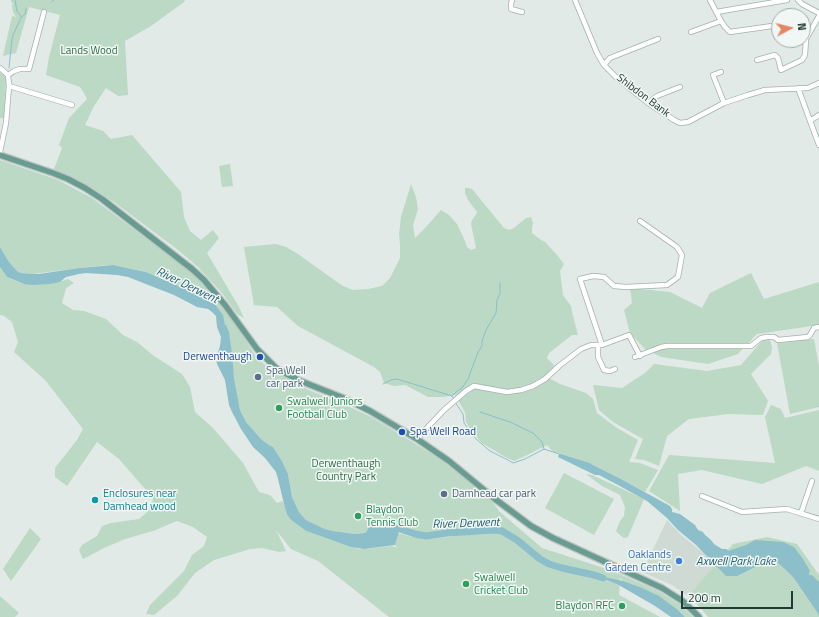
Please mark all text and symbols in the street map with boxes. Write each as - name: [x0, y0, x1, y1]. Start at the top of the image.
- north arrow: [771, 8, 811, 48]
- text: N: [794, 22, 810, 31]
- park label: Lands Wood: [60, 44, 118, 58]
- street label: Shibdon Bank: [614, 72, 672, 120]
- water label: River Derwent: [154, 265, 220, 307]
- place label: Derwenthaugh: [183, 350, 252, 364]
- marker: Derwenthaugh: [255, 352, 265, 362]
- place label: Spa Well car park: [266, 364, 306, 390]
- marker: Spa Well car park: [253, 372, 263, 382]
- place label: Swalwell Juniors Football Club: [287, 395, 363, 421]
- marker: Swalwell Juniors Football Club: [274, 403, 284, 413]
- place label: Spa Well Road: [410, 425, 476, 439]
- marker: Spa Well Road: [397, 427, 407, 437]
- park label: Derwenthaugh Country Park: [312, 457, 380, 483]
- place label: Enclosures near Damhead wood: [103, 487, 177, 513]
- place label: Damhead car park: [452, 487, 536, 501]
- marker: Damhead car park: [439, 489, 449, 499]
- marker: Enclosures near Damhead wood: [90, 495, 100, 505]
- place label: Blaydon Tennis Club: [366, 503, 418, 529]
- marker: Blaydon Tennis Club: [353, 511, 363, 521]
- water label: River Derwent: [432, 516, 500, 532]
- place label: Oaklands Garden Centre: [605, 548, 671, 574]
- water label: Axwell Park Lake: [696, 555, 776, 569]
- marker: Oaklands Garden Centre: [674, 556, 684, 566]
- place label: Swalwell Cricket Club: [474, 571, 528, 597]
- marker: Swalwell Cricket Club: [461, 579, 471, 589]
- scale bar: [683, 583, 795, 609]
- text: 200 m: [688, 588, 721, 607]
- place label: Blaydon RFC: [556, 599, 614, 613]
- marker: Blaydon RFC: [617, 601, 627, 611]

